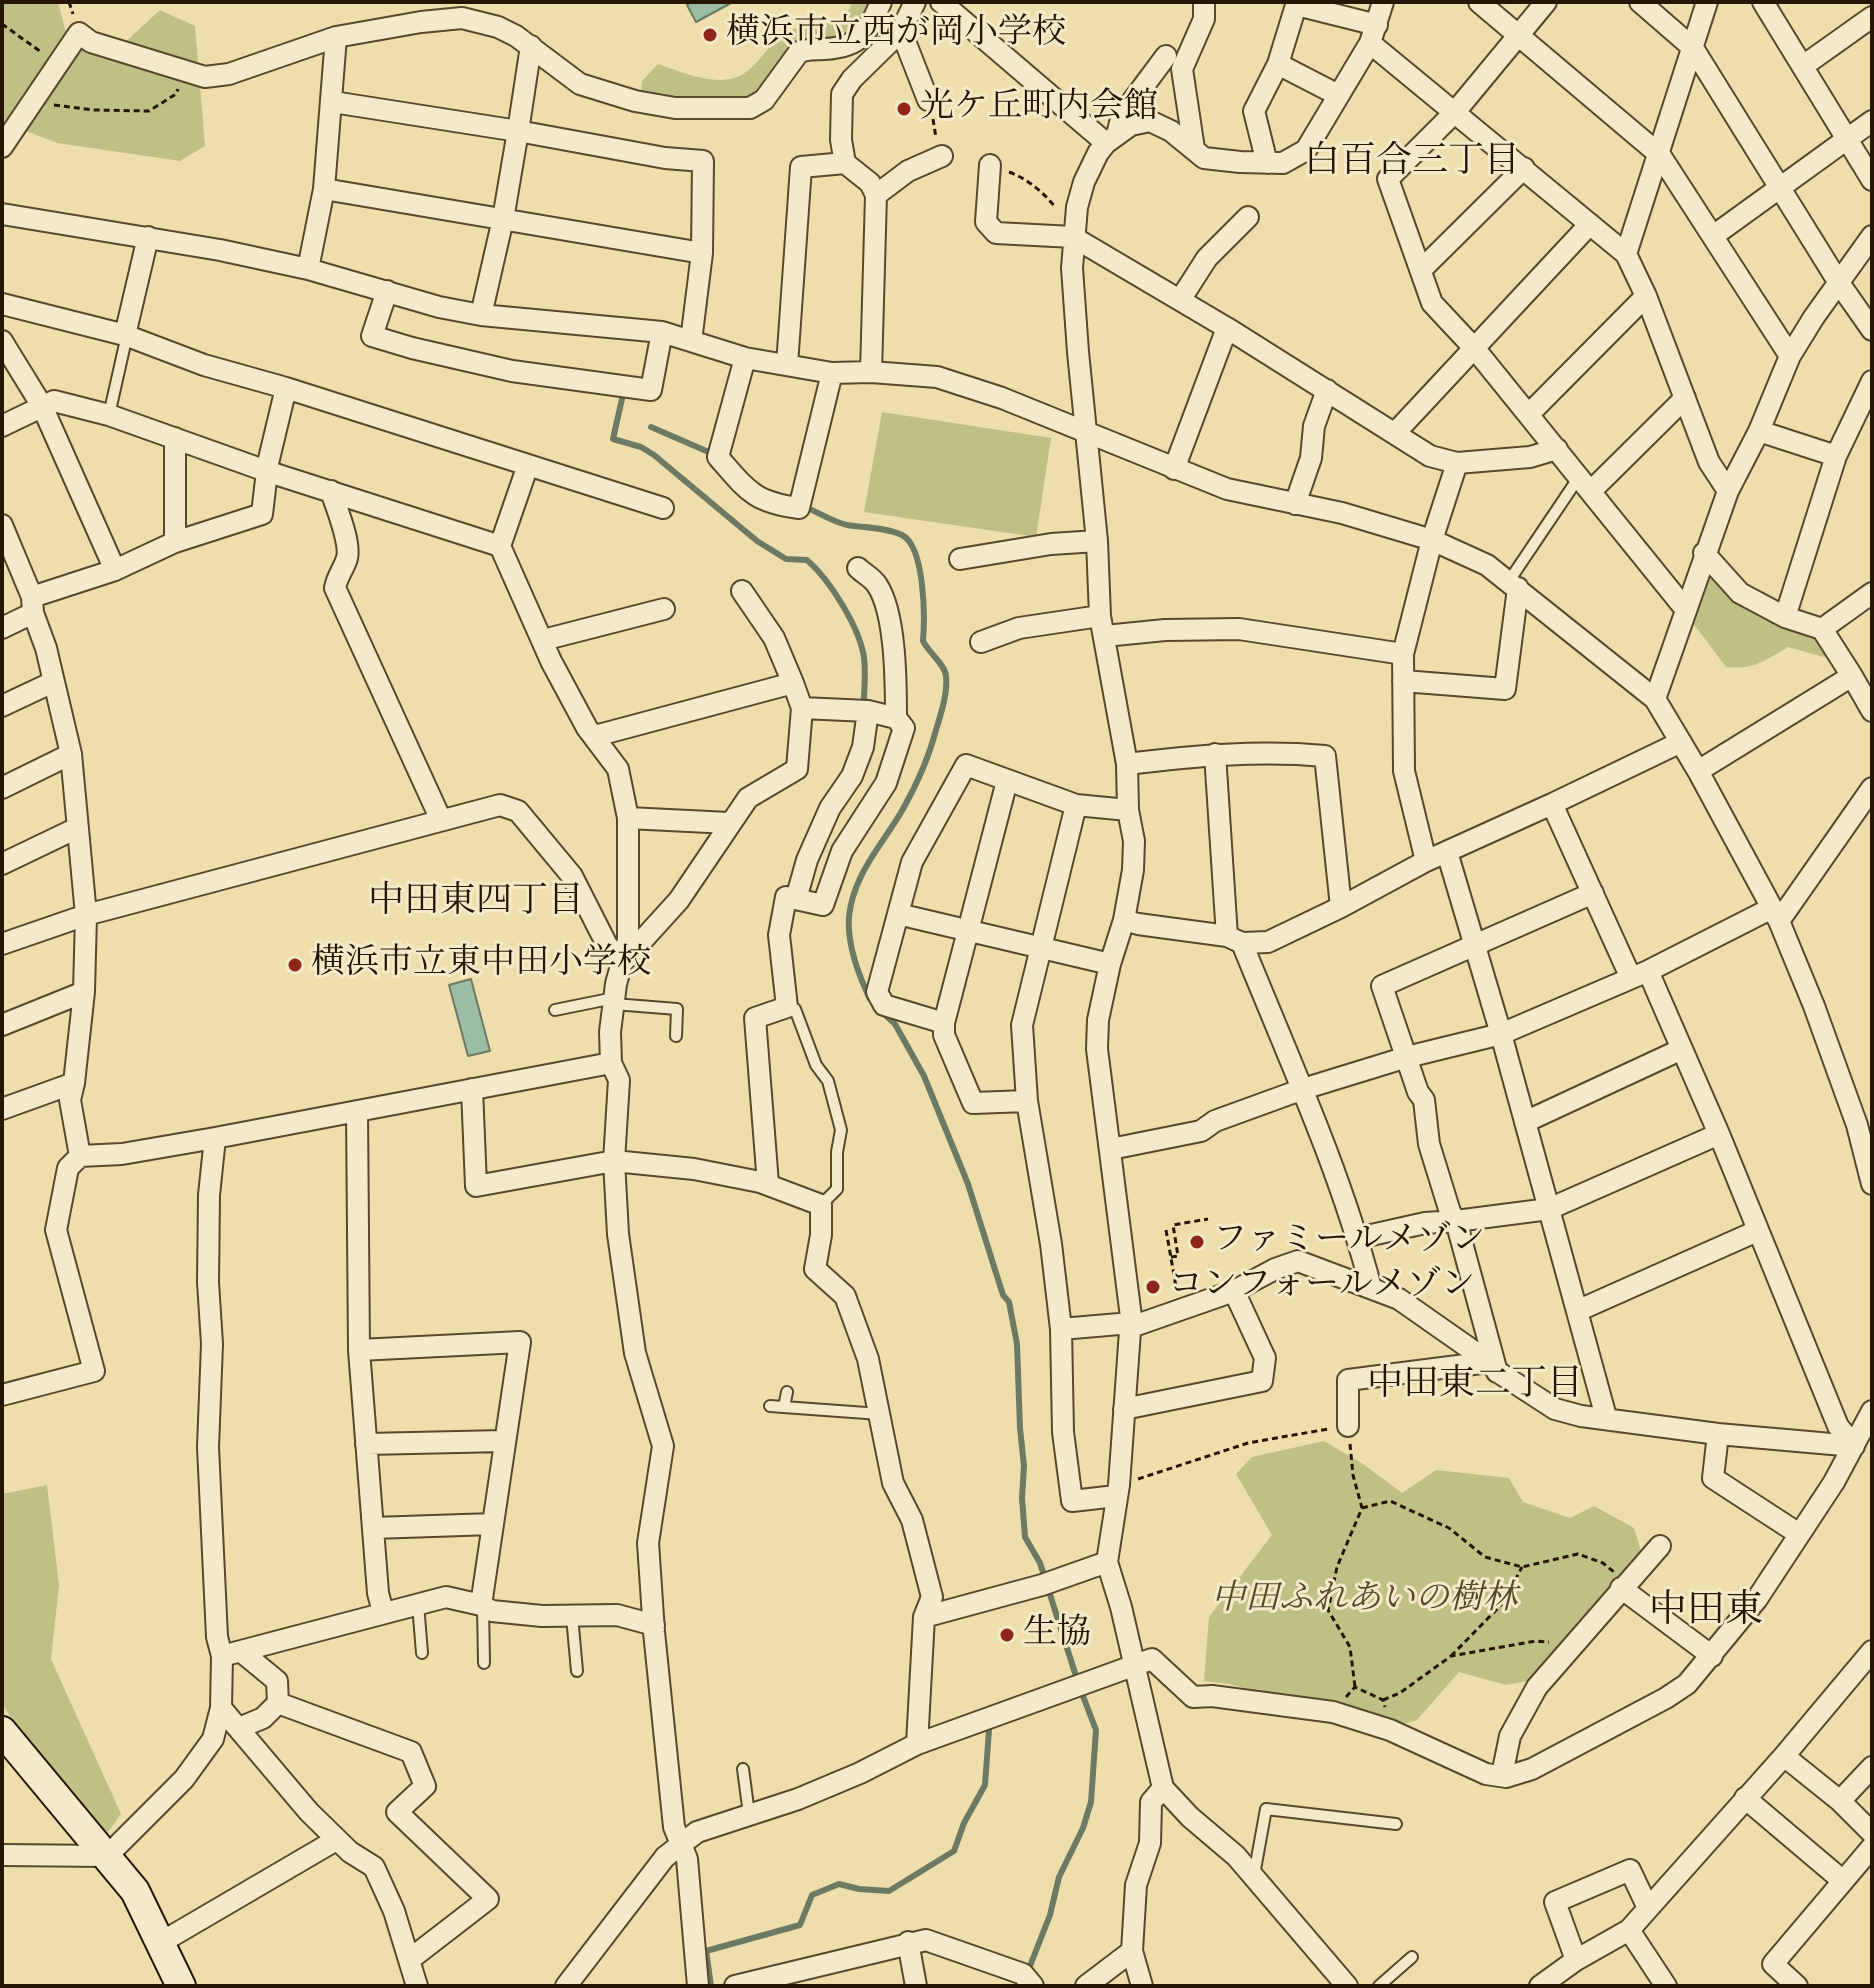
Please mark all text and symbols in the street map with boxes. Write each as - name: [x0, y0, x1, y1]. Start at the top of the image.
- place label: 横浜市立西が岡小学校: [726, 15, 1066, 55]
- marker: 横浜市立西が岡小学校: [701, 26, 719, 44]
- place label: 光ケ丘町内会館: [920, 89, 1158, 129]
- marker: 光ケ丘町内会館: [895, 100, 913, 118]
- district label: 白百合三丁目: [1304, 142, 1520, 186]
- district label: 中田東四丁目: [368, 882, 584, 926]
- place label: 横浜市立東中田小学校: [311, 945, 651, 985]
- marker: 横浜市立東中田小学校: [286, 956, 304, 974]
- place label: ファミールメゾン: [1213, 1222, 1485, 1262]
- marker: ファミールメゾン: [1188, 1233, 1206, 1251]
- place label: コンフォールメゾン: [1169, 1267, 1475, 1307]
- marker: コンフォールメゾン: [1144, 1278, 1162, 1296]
- district label: 中田東二丁目: [1367, 1365, 1583, 1409]
- park label: 中田ふれあいの樹林: [1211, 1581, 1517, 1621]
- district label: 中田東: [1649, 1590, 1763, 1636]
- place label: 生協: [1023, 1615, 1091, 1655]
- marker: 生協: [998, 1626, 1016, 1644]

